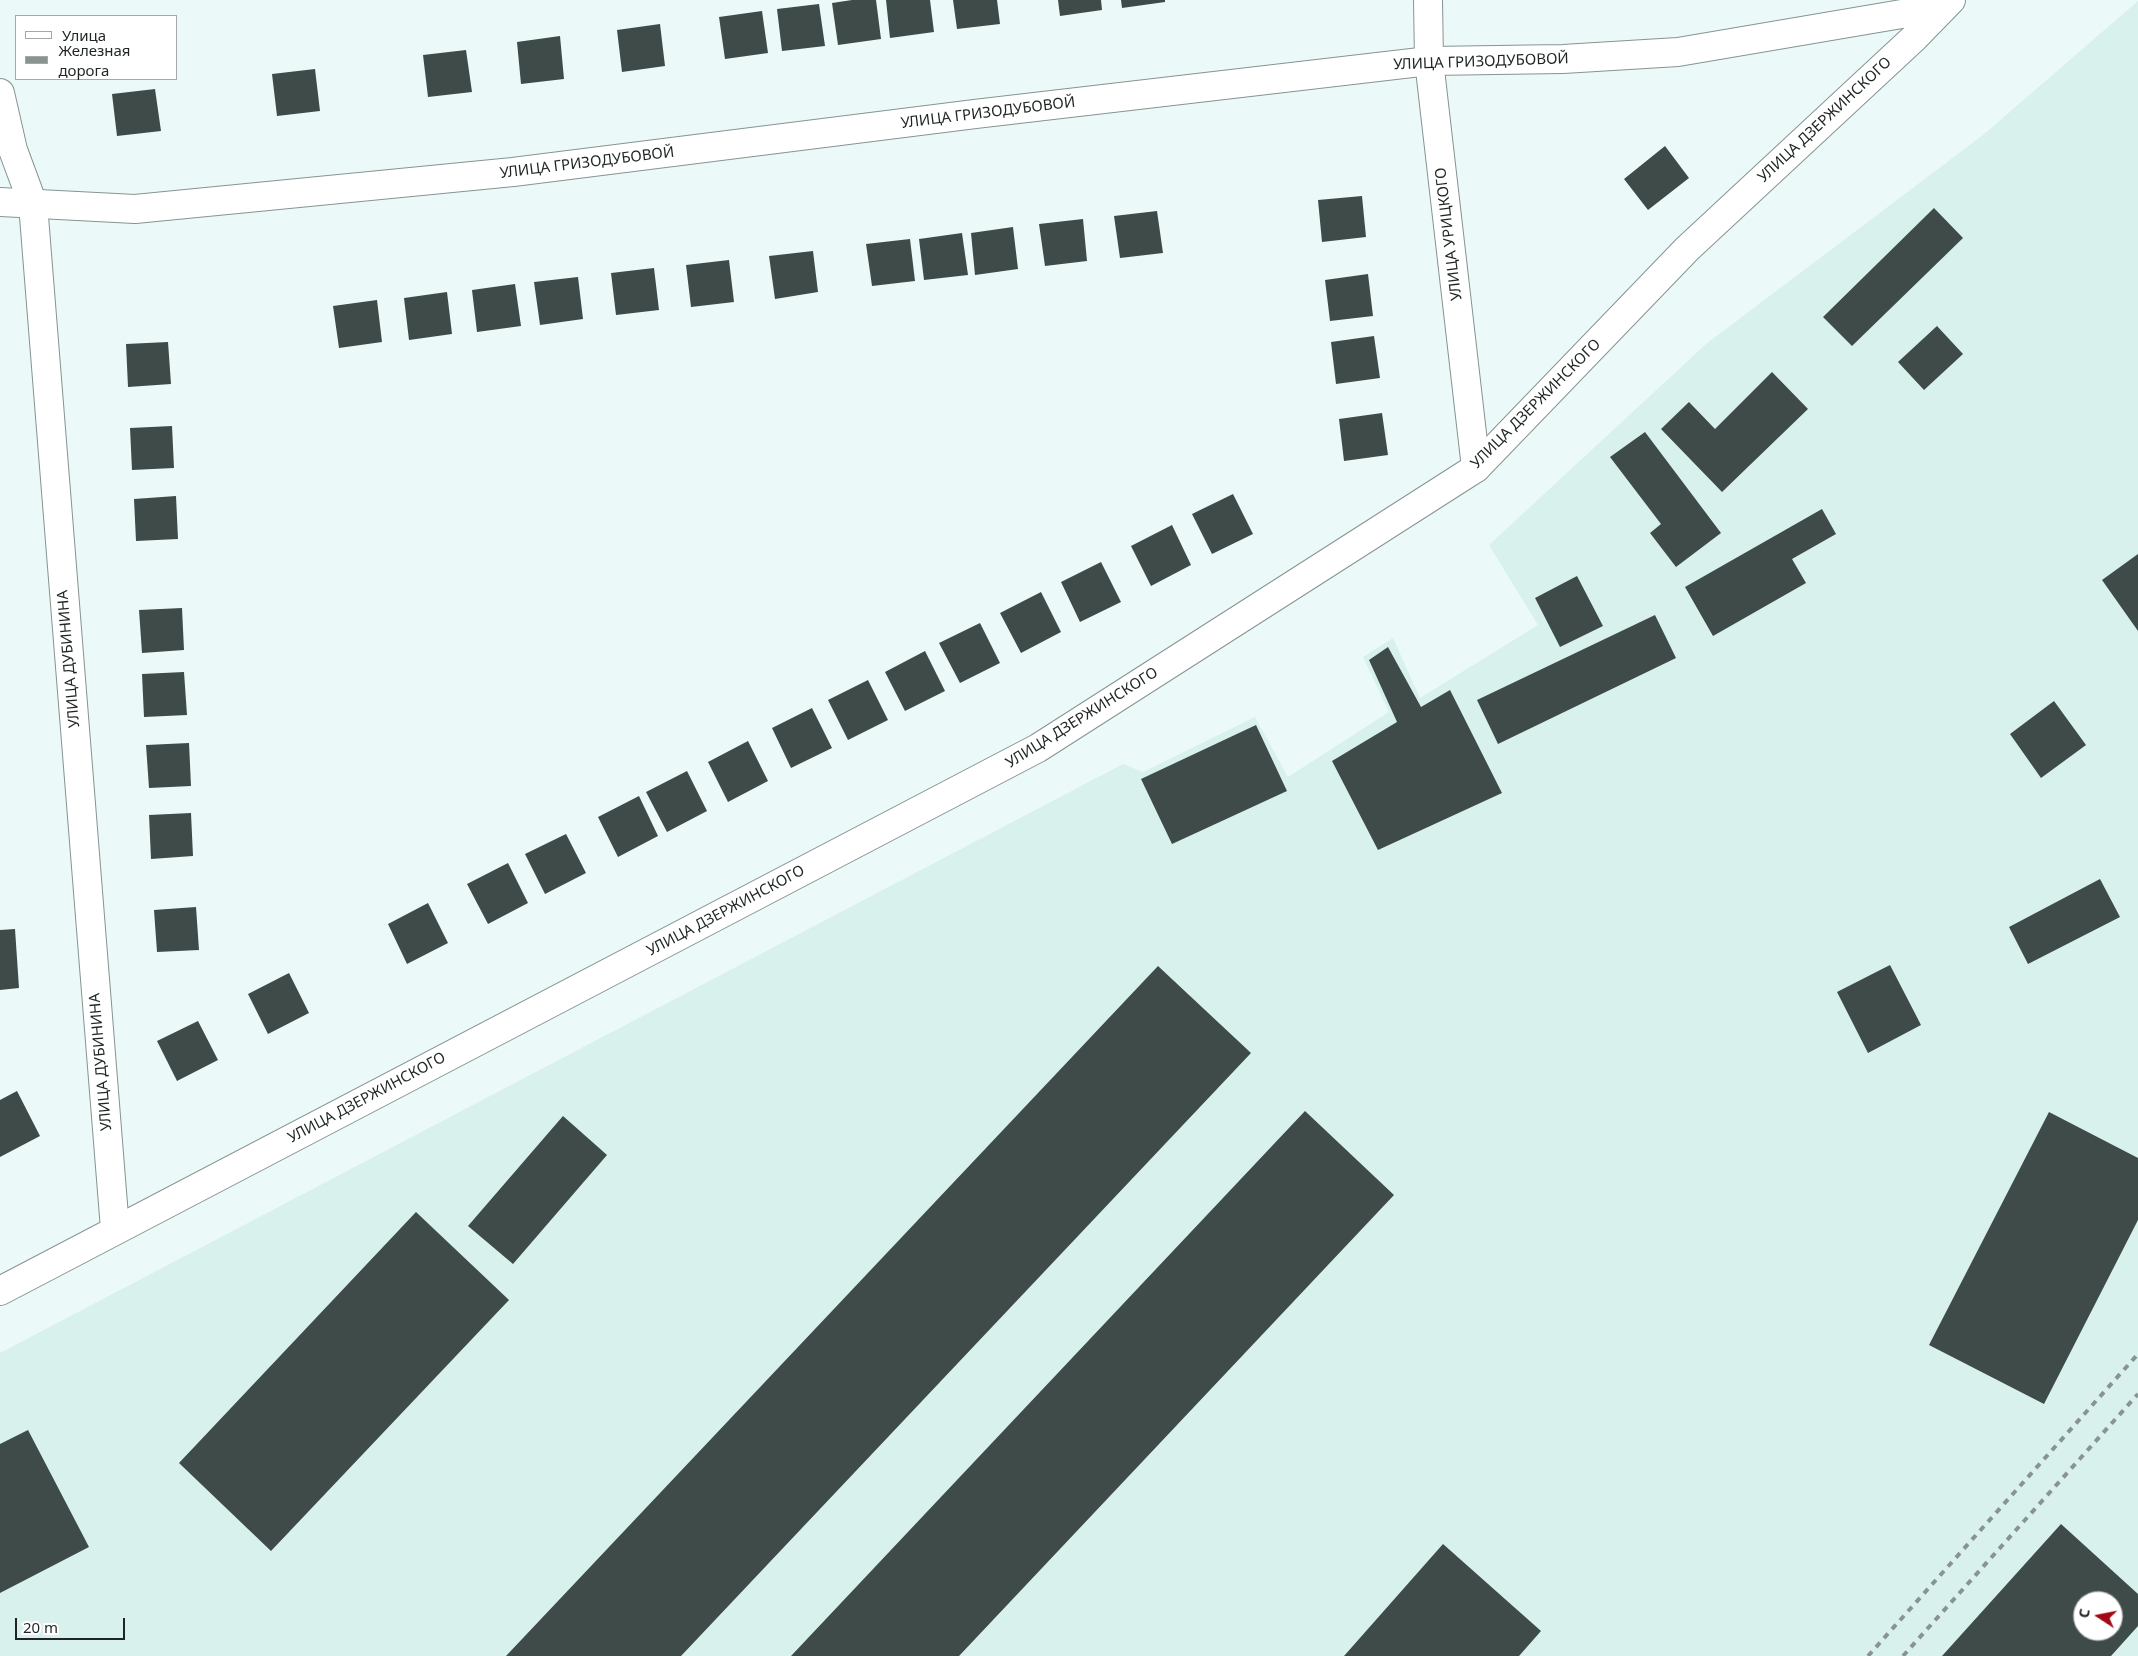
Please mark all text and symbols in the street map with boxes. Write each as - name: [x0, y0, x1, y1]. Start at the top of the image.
- legend: [15, 15, 178, 80]
- text: Улица: [62, 25, 106, 45]
- text: Железная дорога: [58, 40, 131, 80]
- street label: УЛИЦА ГРИЗОДУБОВОЙ: [1393, 50, 1569, 74]
- street label: УЛИЦА ДЗЕРЖИНСКОГО: [1755, 53, 1895, 187]
- street label: УЛИЦА ГРИЗОДУБОВОЙ: [900, 93, 1076, 133]
- street label: УЛИЦА ГРИЗОДУБОВОЙ: [499, 143, 675, 183]
- street label: УЛИЦА УРИЦКОГО: [1432, 166, 1466, 302]
- street label: УЛИЦА ДЗЕРЖИНСКОГО: [1467, 335, 1605, 473]
- street label: УЛИЦА ДУБИНИНА: [54, 589, 84, 729]
- street label: УЛИЦА ДЗЕРЖИНСКОГО: [1003, 664, 1161, 772]
- street label: УЛИЦА ДЗЕРЖИНСКОГО: [644, 862, 808, 960]
- street label: УЛИЦА ДУБИНИНА: [86, 992, 116, 1132]
- street label: УЛИЦА ДЗЕРЖИНСКОГО: [285, 1049, 449, 1147]
- north arrow: [2073, 1591, 2123, 1641]
- text: С: [2074, 1607, 2094, 1619]
- scale bar: [18, 1608, 128, 1640]
- text: 20 m: [23, 1617, 58, 1637]

